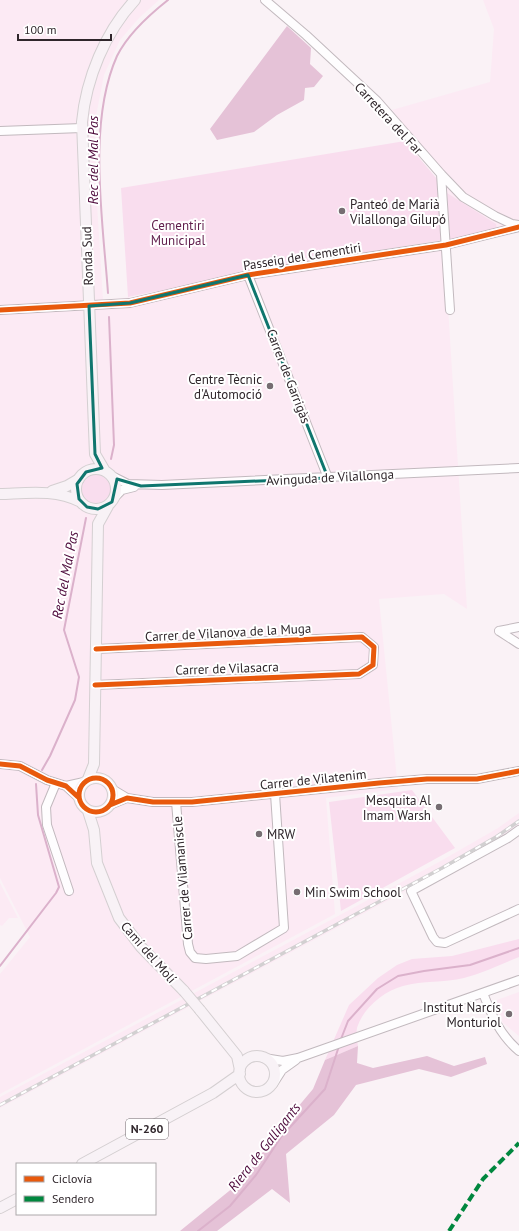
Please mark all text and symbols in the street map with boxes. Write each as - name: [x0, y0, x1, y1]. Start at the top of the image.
- scale bar: [18, 16, 111, 42]
- text: 100 m: [24, 22, 57, 37]
- street label: Carretera del Far: [351, 79, 427, 158]
- water label: Rec del Mal Pas: [84, 115, 102, 204]
- place label: Panteó de Marià Vilallonga Gilupó: [349, 196, 446, 228]
- marker: Panteó de Marià Vilallonga Gilupó: [337, 206, 347, 216]
- park label: Cementiri Municipal: [151, 217, 205, 249]
- street label: Ronda Sud: [78, 226, 97, 286]
- street label: Passeig del Cementiri: [242, 239, 362, 274]
- street label: Carrer de Garrigàs: [263, 327, 314, 426]
- place label: Centre Tècnic d'Automoció: [188, 371, 262, 403]
- marker: Centre Tècnic d'Automoció: [265, 381, 275, 391]
- street label: Avinguda de Vilallonga: [266, 466, 394, 489]
- water label: Rec del Mal Pas: [48, 529, 82, 620]
- street label: Carrer de Vilanova de la Muga: [145, 620, 312, 645]
- street label: Carrer de Vilasacra: [175, 658, 279, 679]
- street label: Carrer de Vilatenim: [259, 765, 367, 794]
- place label: Mesquita Al Imam Warsh: [363, 792, 431, 824]
- marker: Mesquita Al Imam Warsh: [434, 802, 444, 812]
- street label: Carrer de Vilamaniscle: [169, 815, 196, 941]
- place label: MRW: [267, 826, 295, 843]
- marker: MRW: [254, 829, 264, 839]
- place label: Min Swim School: [305, 884, 401, 901]
- marker: Min Swim School: [292, 887, 302, 897]
- street label: Camí del Molí: [117, 918, 180, 987]
- place label: Institut Narcís Monturiol: [423, 999, 501, 1031]
- marker: Institut Narcís Monturiol: [504, 1009, 514, 1019]
- water label: Riera de Galligants: [224, 1099, 304, 1195]
- road number: N-260: [126, 1119, 168, 1139]
- legend: [16, 1163, 156, 1215]
- text: Ciclovía: [52, 1171, 92, 1186]
- text: Sendero: [52, 1191, 94, 1206]

